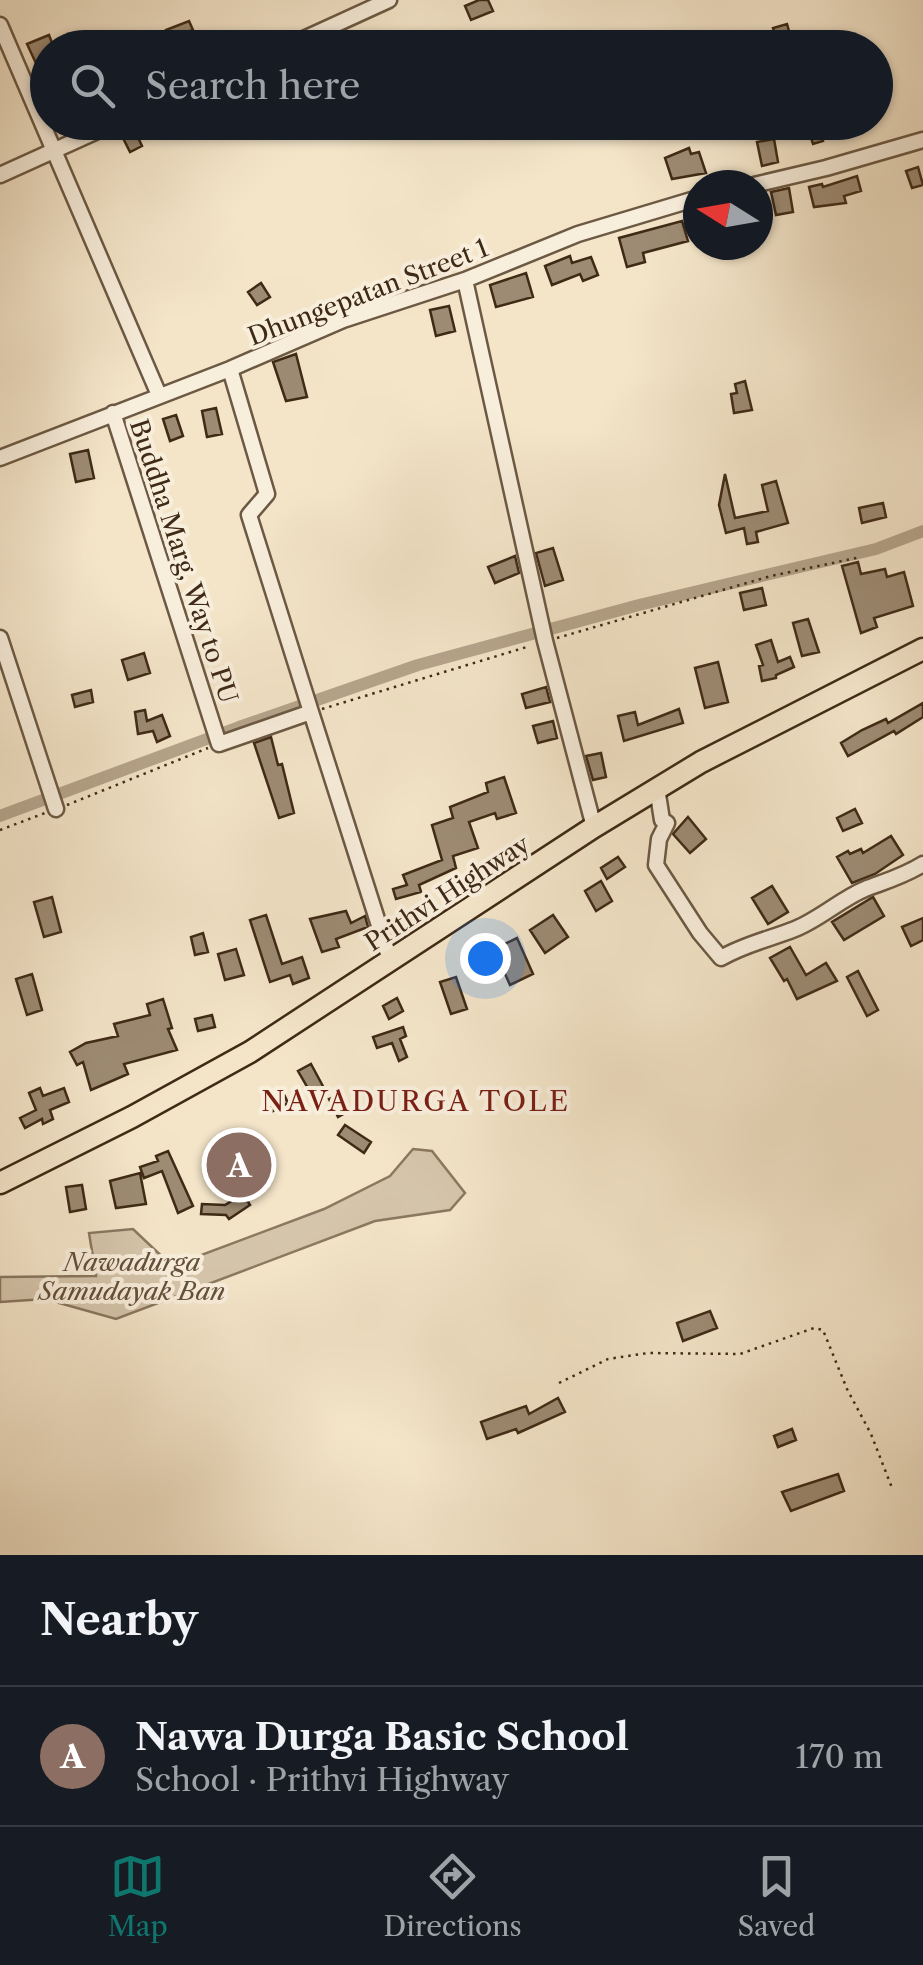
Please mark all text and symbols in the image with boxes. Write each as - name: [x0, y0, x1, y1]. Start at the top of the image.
- search box: [30, 30, 893, 140]
- icon: search: [65, 58, 120, 113]
- text: Search here: [145, 62, 360, 109]
- north arrow: [683, 170, 773, 260]
- street label: Dhungepatan Street 1: [244, 232, 493, 353]
- street label: Buddha Marg, Way to PU: [123, 415, 244, 707]
- street label: Prithvi Highway: [359, 828, 536, 958]
- your location: [460, 933, 511, 984]
- district label: NAVADURGA TOLE: [261, 1084, 571, 1118]
- pin: A: [206, 1128, 272, 1202]
- park label: Nawadurga Samudayak Ban: [37, 1247, 225, 1307]
- text: Nearby: [40, 1594, 198, 1646]
- text: Nawa Durga Basic School: [135, 1713, 629, 1760]
- text: A: [60, 1737, 85, 1776]
- text: 170 m: [795, 1737, 883, 1776]
- text: School · Prithvi Highway: [135, 1760, 509, 1799]
- tab: Map: [108, 1849, 168, 1943]
- tab: Directions: [383, 1849, 522, 1943]
- tab: Saved: [737, 1849, 815, 1943]

